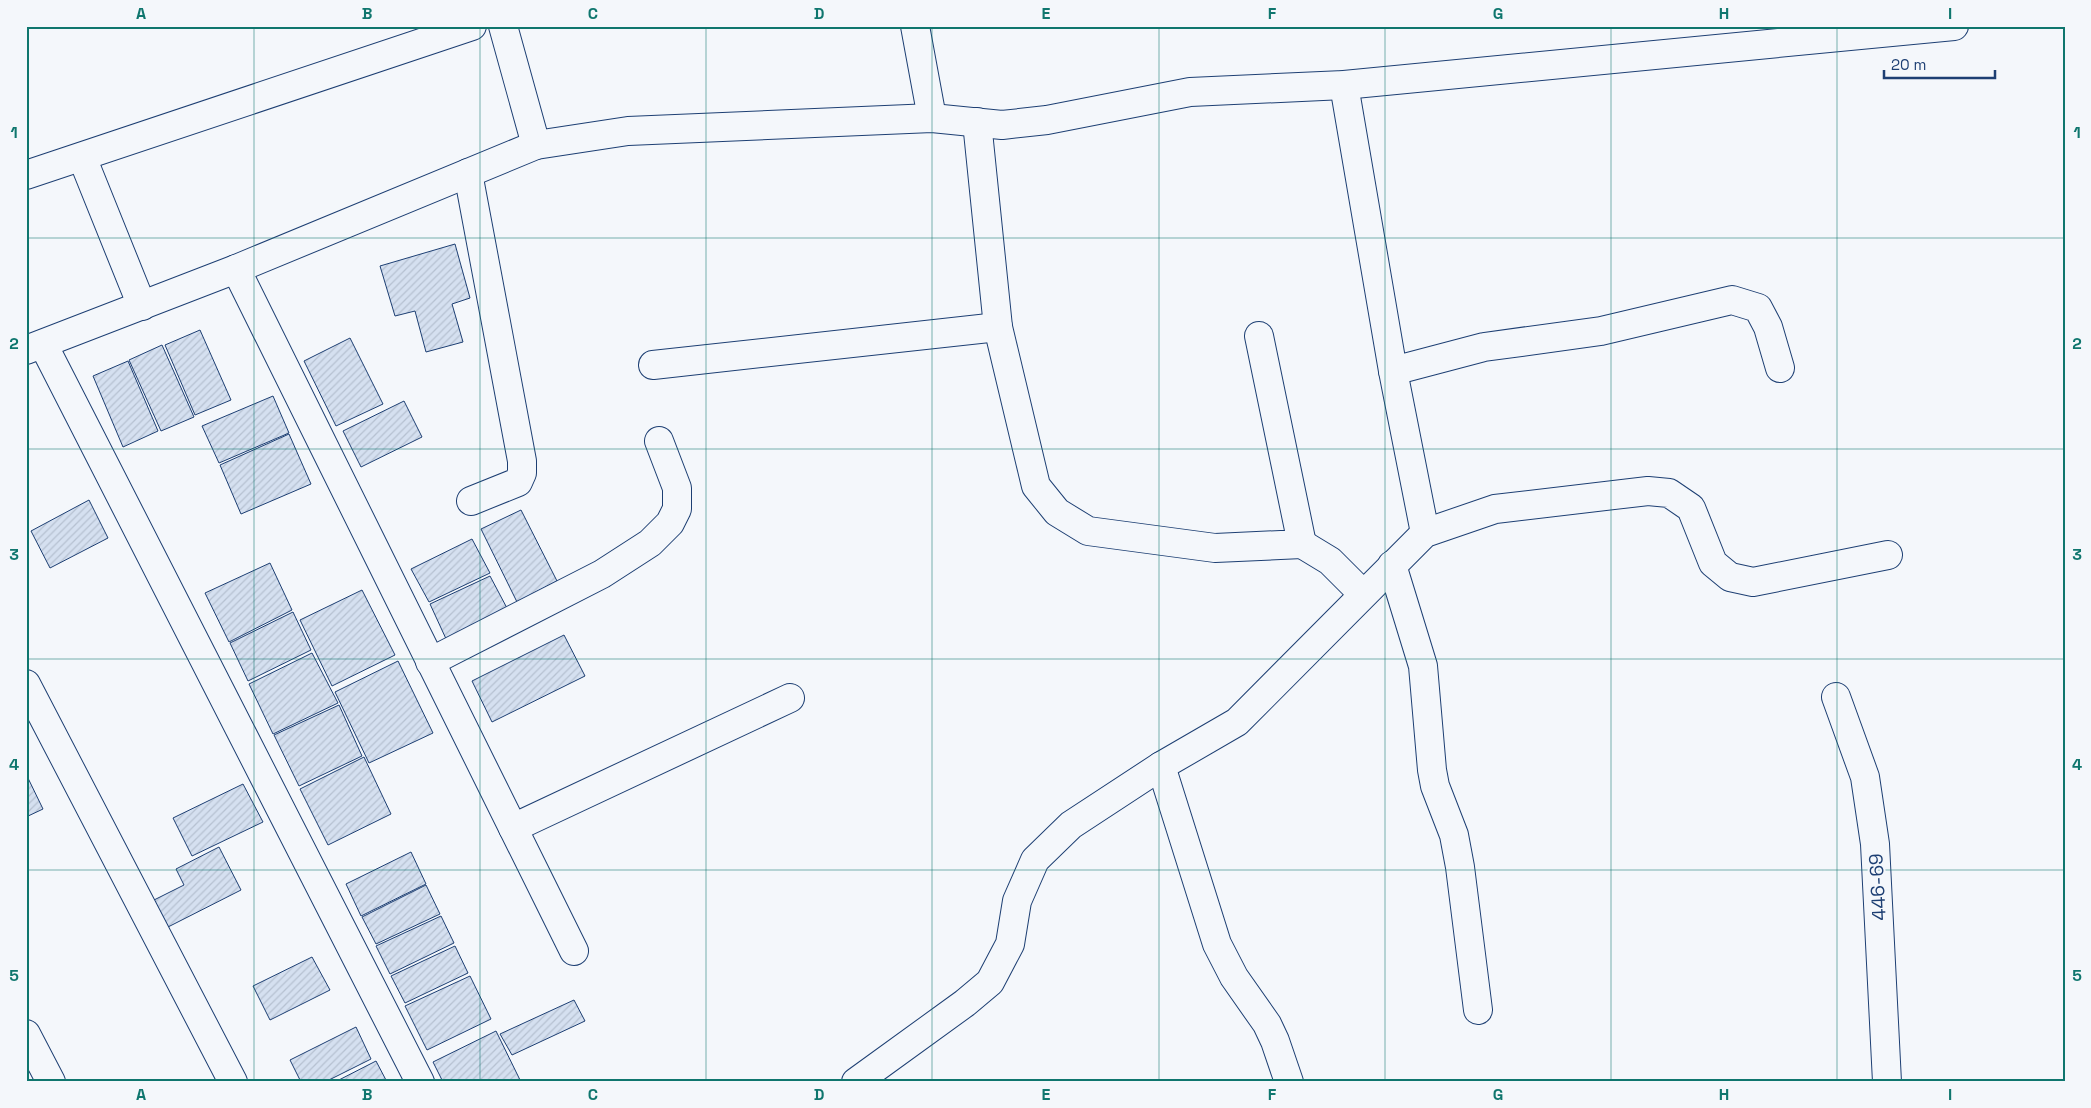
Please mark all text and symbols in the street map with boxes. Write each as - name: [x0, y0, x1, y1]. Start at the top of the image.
- text: A: [136, 3, 146, 24]
- text: B: [362, 3, 372, 24]
- text: C: [588, 3, 598, 24]
- text: D: [814, 3, 824, 24]
- text: E: [1042, 3, 1051, 24]
- text: F: [1268, 3, 1277, 24]
- text: G: [1493, 3, 1503, 24]
- text: H: [1719, 3, 1729, 24]
- text: I: [1948, 3, 1952, 24]
- scale bar: [1884, 48, 1995, 80]
- text: 20 m: [1891, 55, 1926, 74]
- text: 1: [10, 122, 18, 143]
- text: 1: [2073, 122, 2081, 143]
- text: 2: [9, 333, 19, 354]
- text: 2: [2072, 333, 2082, 354]
- text: 3: [9, 544, 19, 565]
- text: 3: [2072, 544, 2082, 565]
- text: 4: [9, 754, 19, 775]
- text: 4: [2072, 754, 2082, 775]
- street label: 446-69: [1863, 853, 1892, 921]
- text: 5: [9, 965, 19, 986]
- text: 5: [2072, 965, 2082, 986]
- text: A: [136, 1084, 146, 1105]
- text: B: [362, 1084, 372, 1105]
- text: C: [588, 1084, 598, 1105]
- text: D: [814, 1084, 824, 1105]
- text: E: [1042, 1084, 1051, 1105]
- text: F: [1268, 1084, 1277, 1105]
- text: G: [1493, 1084, 1503, 1105]
- text: H: [1719, 1084, 1729, 1105]
- text: I: [1948, 1084, 1952, 1105]

